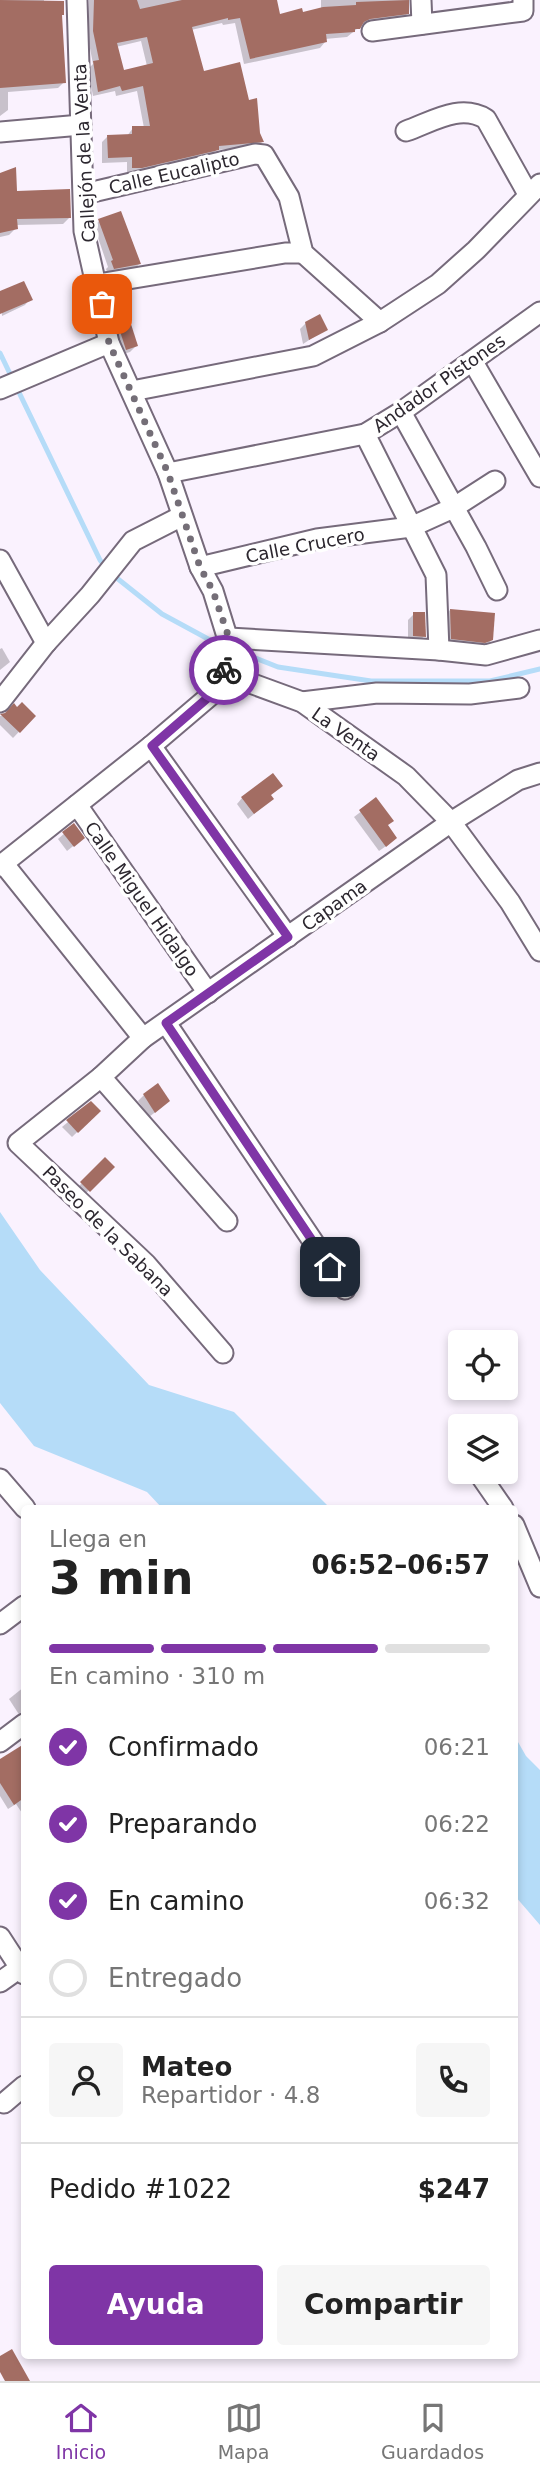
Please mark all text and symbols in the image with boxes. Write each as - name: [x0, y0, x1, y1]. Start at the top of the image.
- street label: Callejón de la Venta: [69, 63, 99, 243]
- street label: Calle Eucalipto: [107, 148, 241, 198]
- pin: [72, 274, 132, 334]
- icon: bag: [83, 285, 121, 323]
- street label: Andador Pistones: [369, 330, 509, 436]
- street label: Calle Crucero: [244, 523, 366, 567]
- courier: [189, 635, 259, 705]
- icon: bike: [205, 651, 243, 689]
- street label: La Venta: [308, 703, 384, 765]
- street label: Calle Miguel Hidalgo: [81, 818, 203, 980]
- street label: Capama: [297, 875, 371, 935]
- street label: Paseo de la Sabana: [38, 1161, 178, 1301]
- pin: [300, 1237, 360, 1297]
- icon: home: [311, 1248, 349, 1286]
- map controls: [448, 1330, 518, 1484]
- button: locate: [448, 1330, 518, 1400]
- button: layers: [448, 1414, 518, 1484]
- text: Llega en: [49, 1526, 147, 1552]
- text: 06:52–06:57: [311, 1550, 490, 1580]
- text: 3 min: [49, 1551, 193, 1605]
- text: En camino · 310 m: [49, 1663, 265, 1689]
- icon: check: [49, 1728, 87, 1766]
- text: Confirmado: [108, 1732, 259, 1762]
- text: 06:21: [424, 1734, 490, 1760]
- icon: check: [49, 1805, 87, 1843]
- text: Preparando: [108, 1809, 257, 1839]
- text: 06:22: [424, 1811, 490, 1837]
- icon: check: [49, 1882, 87, 1920]
- text: En camino: [108, 1886, 244, 1916]
- text: 06:32: [424, 1888, 490, 1914]
- text: Entregado: [108, 1963, 242, 1993]
- button: person: [49, 2043, 123, 2117]
- button: phone: [416, 2043, 490, 2117]
- text: Mateo: [141, 2052, 232, 2082]
- text: Repartidor · 4.8: [141, 2082, 320, 2108]
- text: Pedido #1022: [49, 2174, 232, 2204]
- text: $247: [418, 2174, 490, 2204]
- button: Ayuda: [49, 2265, 263, 2345]
- button: Compartir: [277, 2265, 490, 2345]
- tab: Inicio: [56, 2399, 106, 2463]
- tab: Mapa: [218, 2399, 269, 2463]
- tab: Guardados: [381, 2399, 484, 2463]

